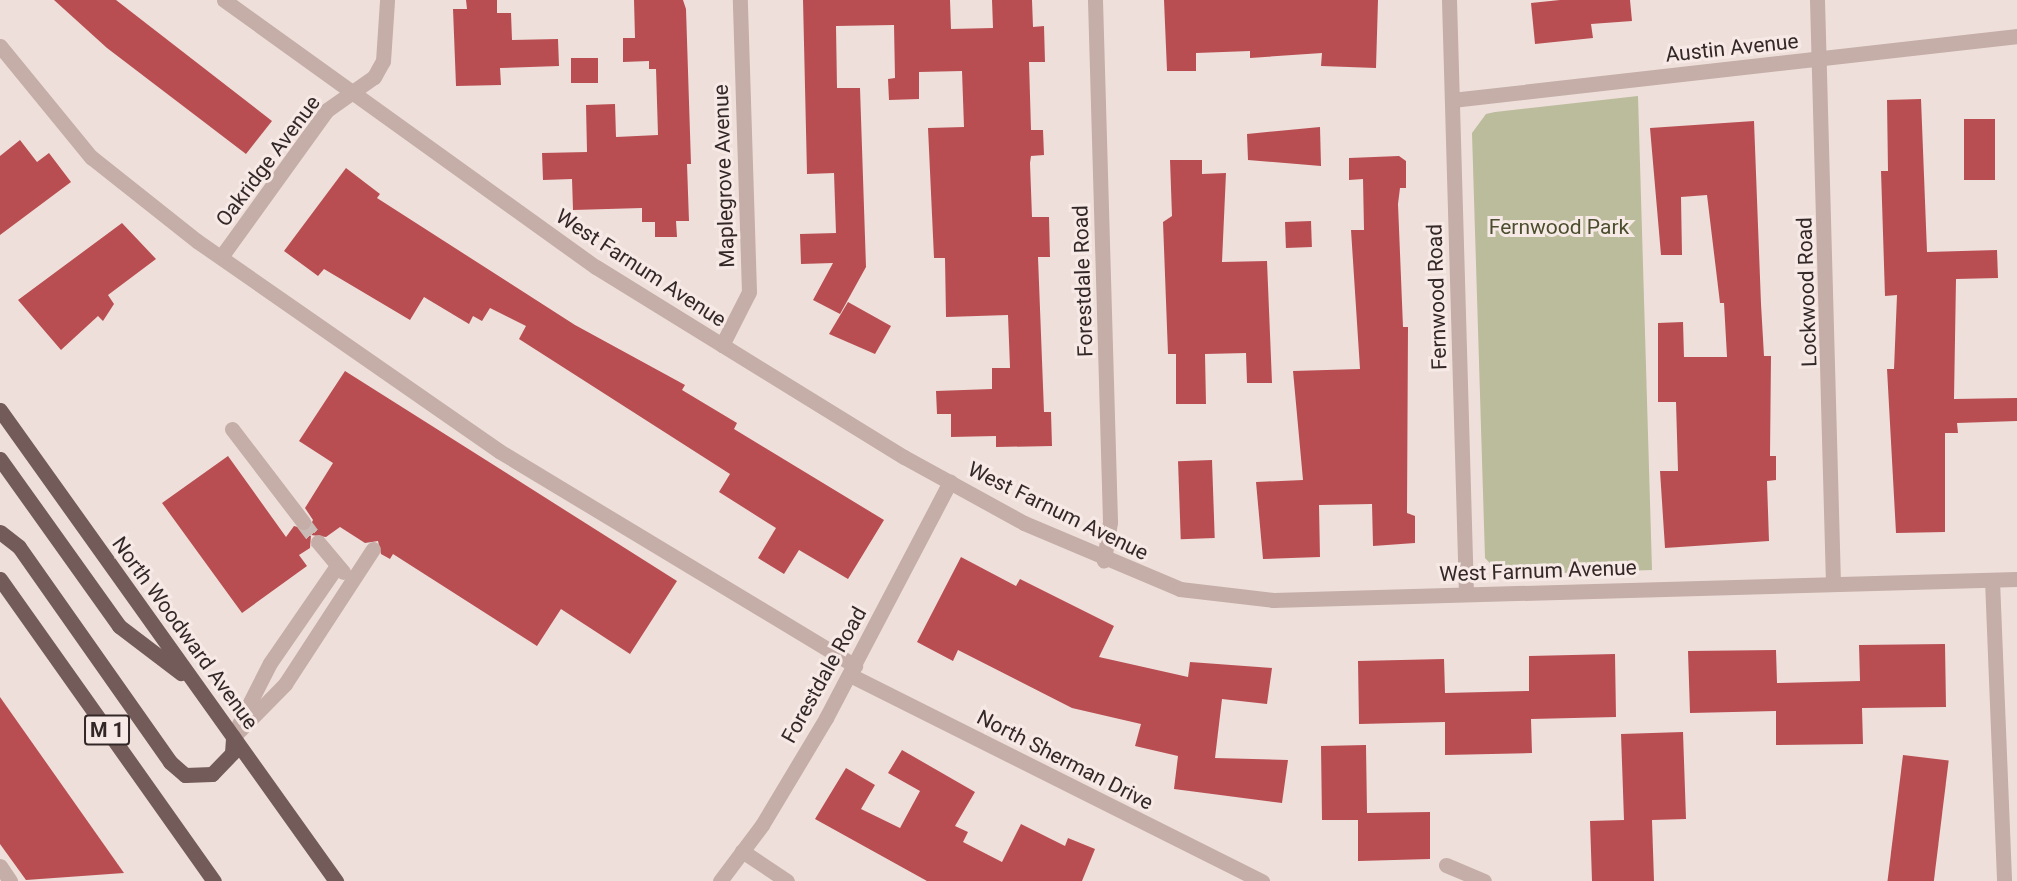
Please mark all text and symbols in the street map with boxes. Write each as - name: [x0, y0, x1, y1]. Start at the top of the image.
- street label: Austin Avenue: [1664, 28, 1800, 68]
- street label: Maplegrove Avenue: [708, 84, 740, 268]
- street label: Oakridge Avenue: [211, 91, 325, 231]
- street label: West Farnum Avenue: [551, 204, 731, 332]
- street label: Forestdale Road: [1068, 205, 1098, 357]
- park label: Fernwood Park: [1489, 214, 1629, 240]
- street label: Lockwood Road: [1792, 217, 1822, 367]
- street label: Fernwood Road: [1422, 223, 1452, 371]
- street label: West Farnum Avenue: [964, 456, 1152, 566]
- street label: North Woodward Avenue: [107, 532, 263, 734]
- street label: West Farnum Avenue: [1439, 555, 1637, 587]
- street label: Forestdale Road: [776, 602, 872, 748]
- street label: North Sherman Drive: [973, 705, 1157, 815]
- road number: M 1: [83, 713, 131, 747]

